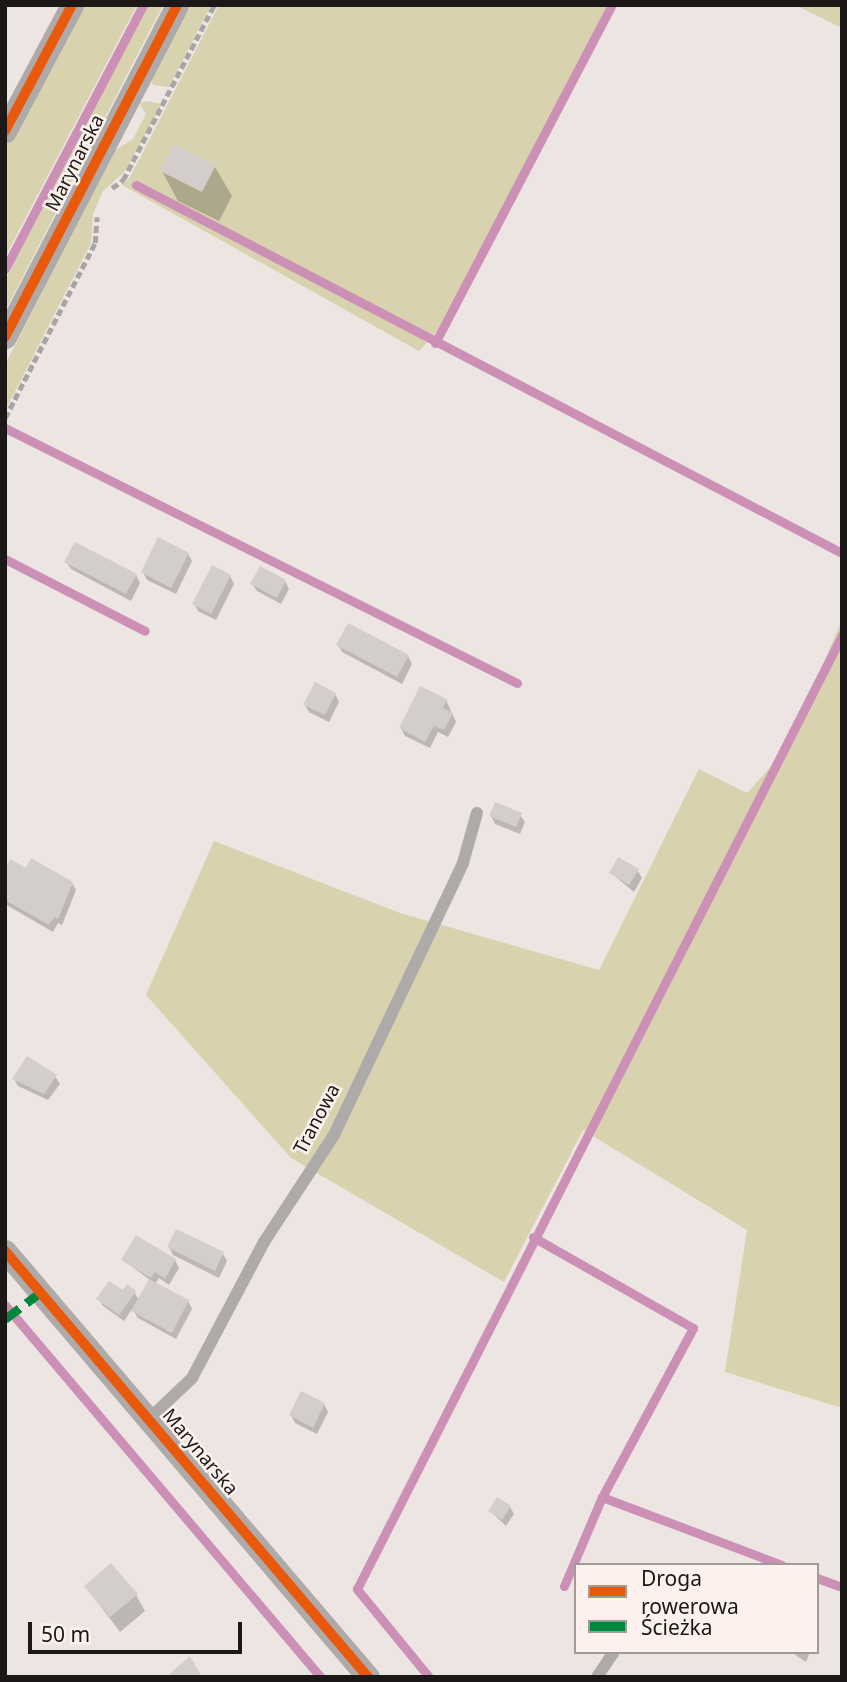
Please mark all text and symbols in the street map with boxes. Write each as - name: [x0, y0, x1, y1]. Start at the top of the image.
- street label: Marynarska: [41, 111, 109, 215]
- street label: Tranowa: [289, 1080, 345, 1158]
- street label: Marynarska: [157, 1404, 243, 1500]
- legend: [574, 1563, 819, 1654]
- text: Droga rowerowa: [641, 1564, 739, 1620]
- scale bar: [32, 1608, 245, 1652]
- text: Ścieżka: [641, 1613, 713, 1641]
- text: 50 m: [41, 1620, 90, 1648]

